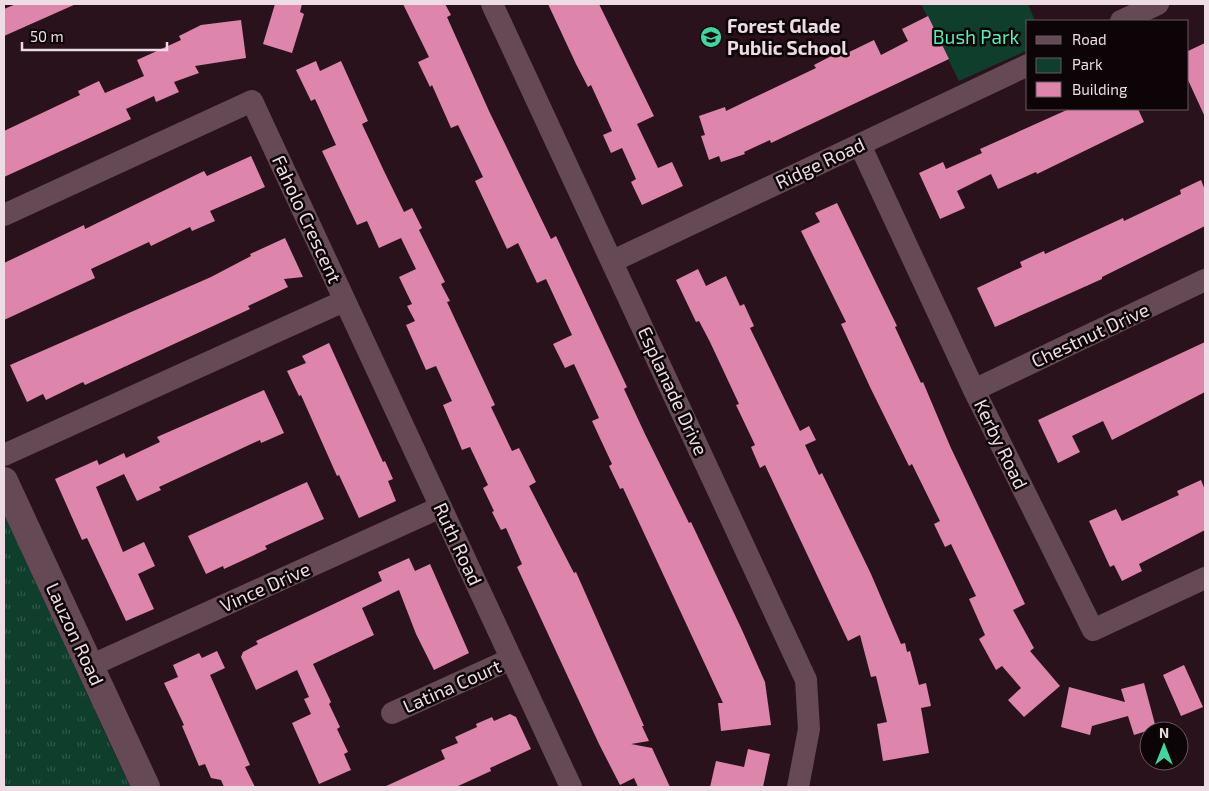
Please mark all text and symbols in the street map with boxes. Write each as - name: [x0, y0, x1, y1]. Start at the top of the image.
- place label: Forest Glade Public School: [727, 14, 848, 59]
- scale bar: [22, 20, 168, 52]
- legend: [1026, 20, 1189, 110]
- school or university icon: Forest Glade Public School: [699, 25, 723, 49]
- park label: Bush Park: [933, 25, 1020, 48]
- text: 50 m: [30, 27, 64, 45]
- text: Road: [1072, 30, 1107, 48]
- text: Park: [1072, 55, 1103, 73]
- text: Building: [1072, 80, 1128, 98]
- street label: Ridge Road: [771, 132, 868, 193]
- street label: Faholo Crescent: [268, 151, 347, 286]
- street label: Chestnut Drive: [1027, 297, 1152, 372]
- street label: Esplanade Drive: [634, 323, 713, 459]
- street label: Kerby Road: [970, 395, 1033, 492]
- street label: Ruth Road: [429, 499, 488, 589]
- street label: Vince Drive: [216, 557, 313, 617]
- street label: Lauzon Road: [42, 579, 109, 689]
- street label: Latina Court: [399, 654, 505, 717]
- north arrow: [1139, 721, 1189, 771]
- text: N: [1159, 724, 1169, 741]

